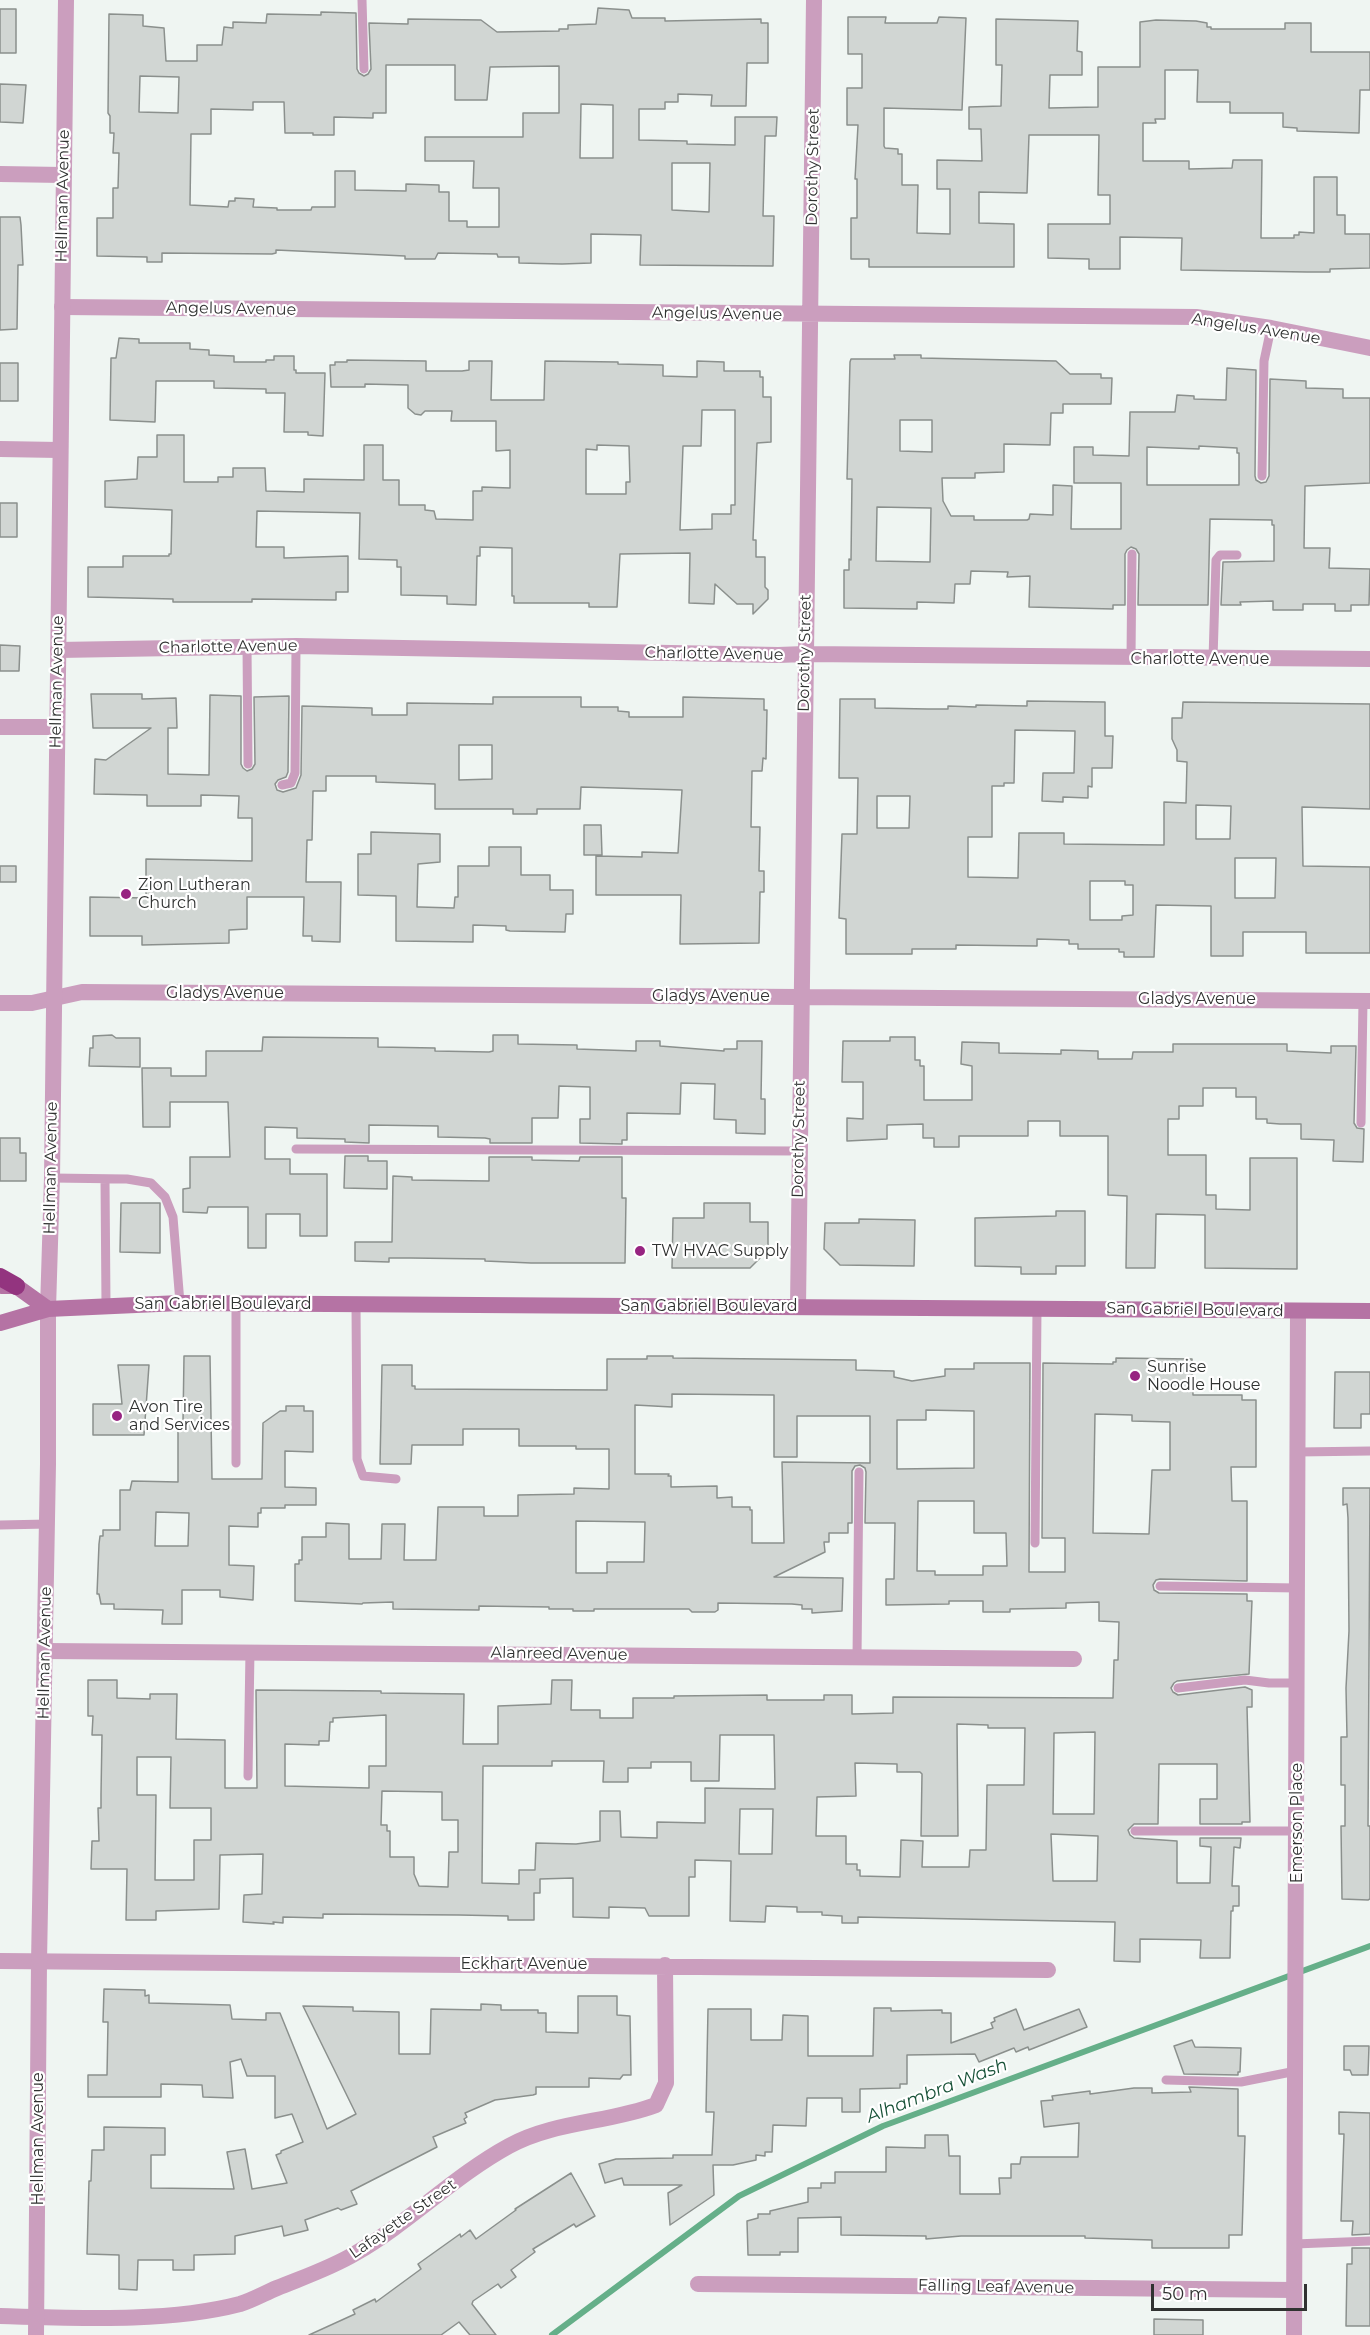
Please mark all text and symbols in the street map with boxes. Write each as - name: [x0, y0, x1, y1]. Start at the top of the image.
- street label: Dorothy Street: [802, 108, 824, 226]
- street label: Hellman Avenue: [52, 129, 74, 263]
- street label: Angelus Avenue: [166, 298, 296, 320]
- street label: Angelus Avenue: [652, 303, 782, 325]
- street label: Angelus Avenue: [1190, 309, 1322, 349]
- street label: Dorothy Street: [794, 594, 816, 712]
- street label: Hellman Avenue: [46, 615, 68, 749]
- street label: Charlotte Avenue: [158, 636, 298, 658]
- street label: Charlotte Avenue: [644, 643, 784, 665]
- street label: Charlotte Avenue: [1131, 649, 1269, 669]
- place label: Zion Lutheran Church: [138, 875, 251, 913]
- marker: Zion Lutheran Church: [119, 887, 133, 901]
- street label: Gladys Avenue: [166, 983, 284, 1003]
- street label: Gladys Avenue: [652, 986, 770, 1006]
- street label: Gladys Avenue: [1138, 989, 1256, 1009]
- street label: Dorothy Street: [788, 1080, 810, 1198]
- street label: Hellman Avenue: [40, 1101, 62, 1235]
- place label: TW HVAC Supply: [652, 1241, 788, 1261]
- marker: TW HVAC Supply: [633, 1244, 647, 1258]
- street label: San Gabriel Boulevard: [134, 1294, 312, 1314]
- street label: San Gabriel Boulevard: [620, 1296, 798, 1316]
- street label: San Gabriel Boulevard: [1106, 1299, 1284, 1321]
- place label: Sunrise Noodle House: [1147, 1357, 1260, 1395]
- marker: Sunrise Noodle House: [1128, 1369, 1142, 1383]
- place label: Avon Tire and Services: [129, 1397, 230, 1435]
- marker: Avon Tire and Services: [110, 1409, 124, 1423]
- street label: Hellman Avenue: [34, 1586, 56, 1720]
- street label: Alanreed Avenue: [490, 1643, 628, 1665]
- street label: Emerson Place: [1287, 1763, 1307, 1883]
- street label: Eckhart Avenue: [460, 1954, 588, 1974]
- water label: Alhambra Wash: [864, 2054, 1010, 2128]
- street label: Hellman Avenue: [28, 2072, 48, 2206]
- street label: Lafayette Street: [346, 2175, 460, 2263]
- scale bar: [1154, 2272, 1310, 2310]
- street label: Falling Leaf Avenue: [918, 2276, 1074, 2298]
- text: 50 m: [1162, 2283, 1208, 2305]

